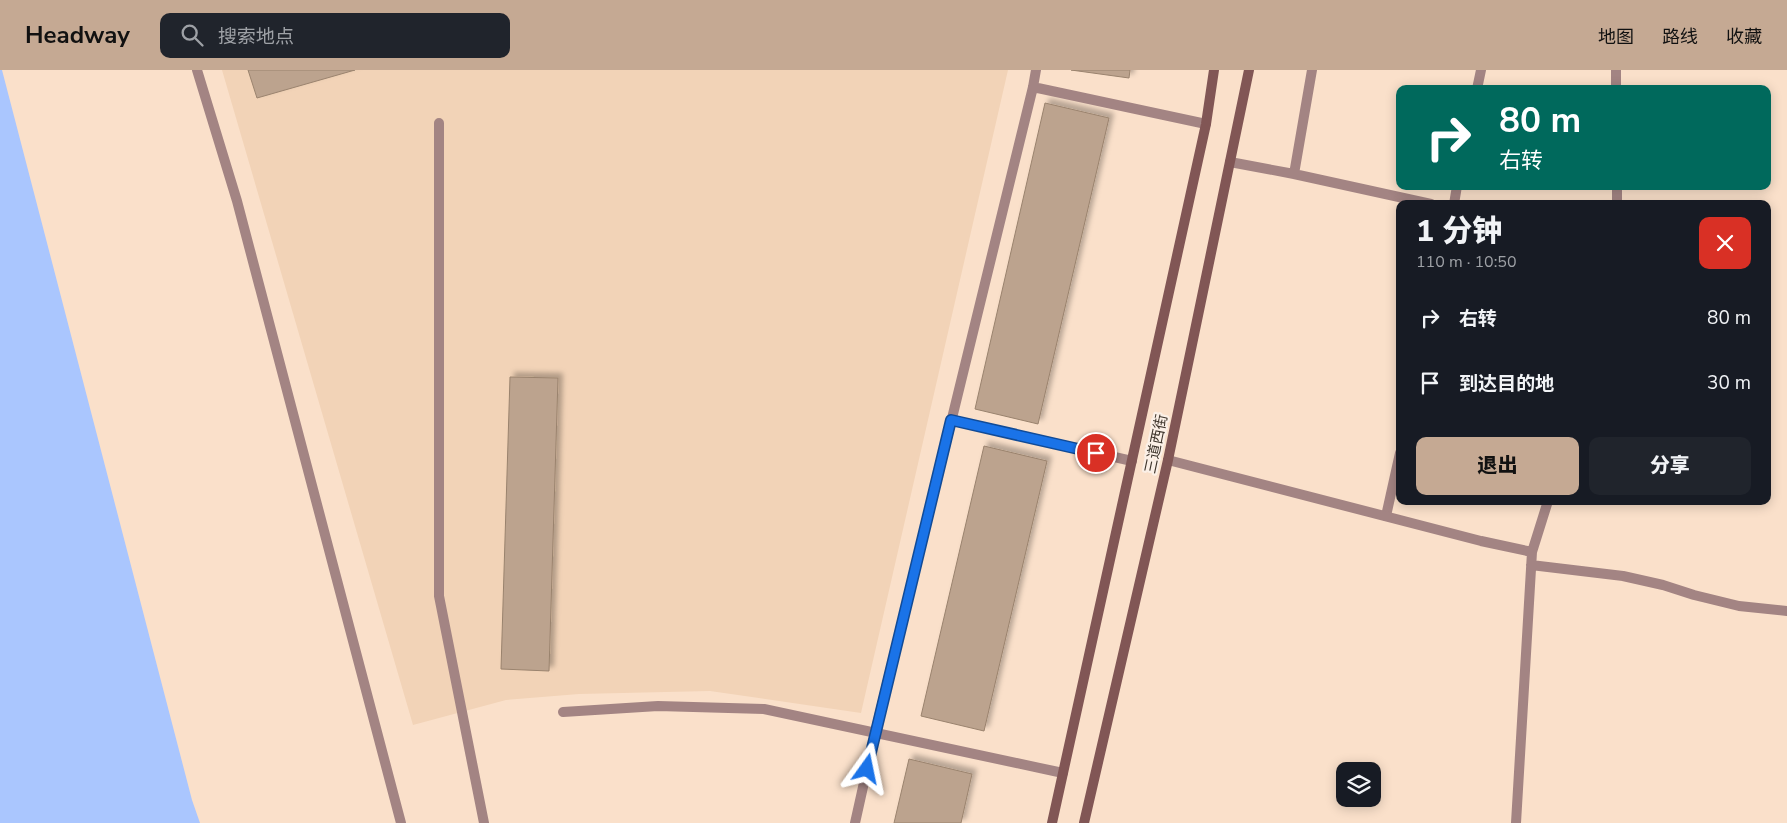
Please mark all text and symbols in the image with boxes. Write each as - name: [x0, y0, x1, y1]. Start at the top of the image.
- search box: [160, 13, 510, 58]
- text: Headway: [25, 19, 130, 51]
- icon: search: [178, 21, 206, 49]
- text: 搜索地点: [218, 24, 294, 50]
- text: 地图: [1598, 25, 1634, 49]
- text: 路线: [1662, 25, 1698, 49]
- text: 收藏: [1726, 25, 1762, 49]
- text: 80 m: [1499, 97, 1581, 144]
- icon: right: [1416, 105, 1481, 170]
- text: 右转: [1499, 146, 1543, 176]
- text: 1 分钟: [1416, 211, 1502, 252]
- button: close: [1699, 217, 1751, 269]
- text: 110 m · 10:50: [1416, 251, 1517, 273]
- icon: right: [1416, 304, 1444, 332]
- text: 80 m: [1707, 305, 1751, 331]
- text: 右转: [1459, 306, 1497, 332]
- icon: arrive: [1416, 369, 1444, 397]
- text: 30 m: [1707, 370, 1751, 396]
- text: 到达目的地: [1459, 371, 1554, 397]
- street label: 三道西街: [1140, 413, 1172, 475]
- pin: [1075, 432, 1117, 474]
- button: 退出: [1416, 437, 1579, 495]
- button: 分享: [1589, 437, 1751, 495]
- icon: arrive: [1082, 439, 1110, 467]
- position arrow: [840, 742, 892, 794]
- map controls: [1336, 762, 1381, 807]
- button: layers: [1336, 762, 1381, 807]

